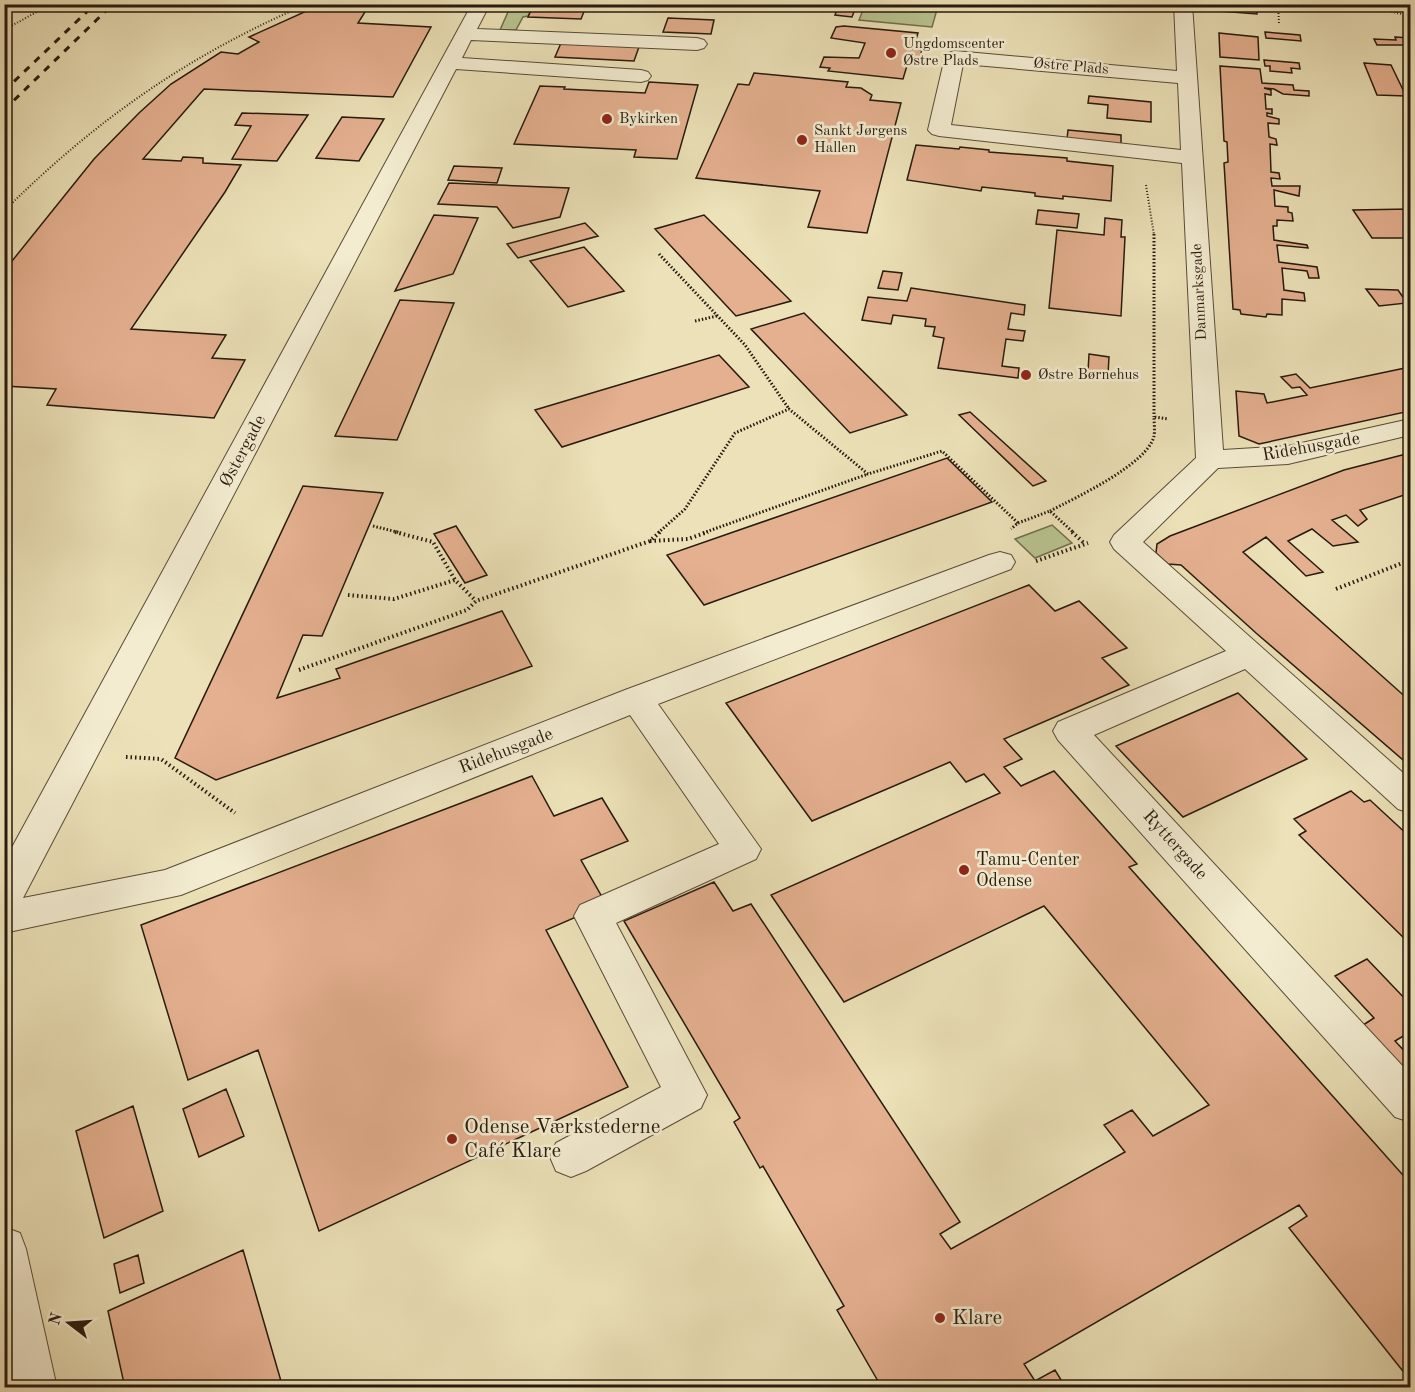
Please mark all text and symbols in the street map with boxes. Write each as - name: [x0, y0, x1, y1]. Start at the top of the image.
- place label: Ungdomscenter Østre Plads: [903, 37, 1004, 69]
- marker: Ungdomscenter Østre Plads: [884, 46, 898, 60]
- street label: Østre Plads: [1033, 56, 1109, 78]
- marker: Bykirken: [600, 112, 614, 126]
- place label: Bykirken: [619, 112, 678, 127]
- place label: Sankt Jørgens Hallen: [814, 124, 907, 156]
- marker: Sankt Jørgens Hallen: [795, 133, 809, 147]
- street label: Danmarksgade: [1190, 243, 1210, 341]
- marker: Østre Børnehus: [1019, 368, 1033, 382]
- place label: Østre Børnehus: [1038, 368, 1139, 383]
- street label: Østergade: [217, 412, 269, 490]
- street label: Ridehusgade: [1261, 430, 1361, 464]
- street label: Ridehusgade: [457, 725, 555, 777]
- street label: Ryttergade: [1139, 807, 1211, 883]
- place label: Tamu-Center Odense: [976, 851, 1080, 890]
- marker: Tamu-Center Odense: [957, 863, 971, 877]
- place label: Odense Værkstederne Café Klare: [464, 1117, 660, 1162]
- marker: Odense Værkstederne Café Klare: [445, 1132, 459, 1146]
- north arrow: [39, 1293, 99, 1353]
- place label: Klare: [952, 1308, 1002, 1329]
- text: N: [47, 1310, 66, 1327]
- marker: Klare: [933, 1311, 947, 1325]

